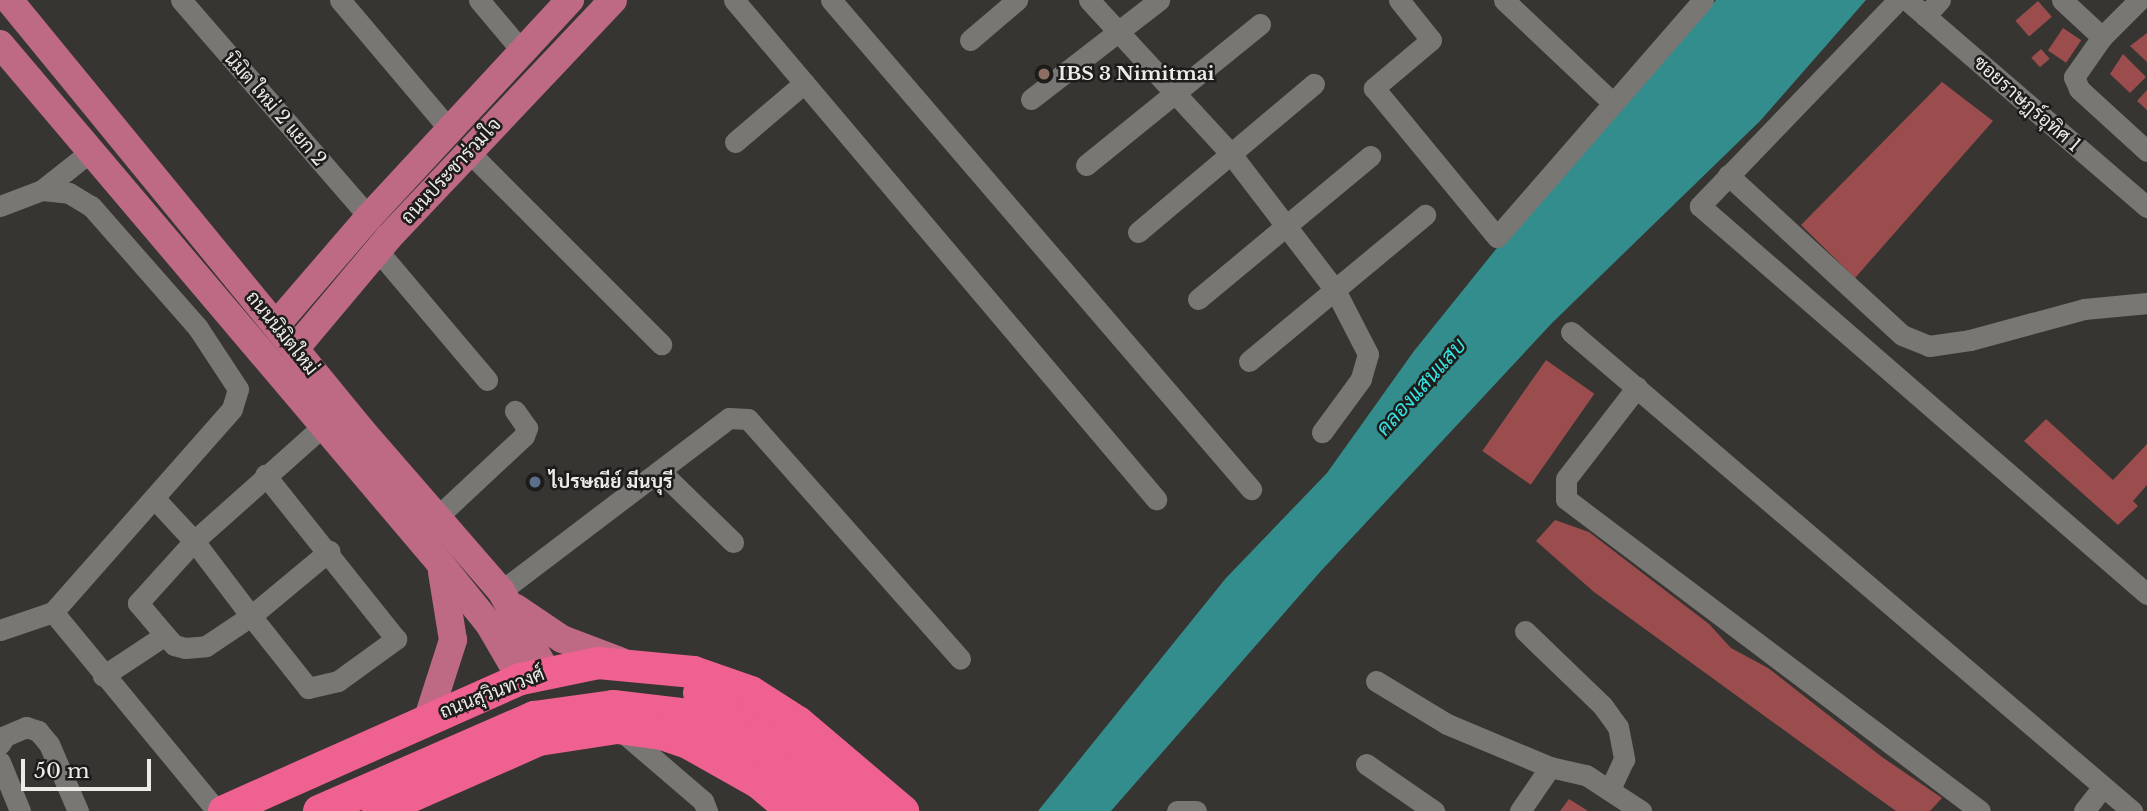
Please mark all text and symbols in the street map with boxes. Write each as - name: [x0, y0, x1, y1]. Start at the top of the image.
- street label: นิมิต ใหม่ 2 แยก 2: [219, 47, 331, 171]
- street label: ซอยราษฎร์อุทิศ 1: [1969, 51, 2085, 157]
- place label: IBS 3 Nimitmai: [1058, 63, 1214, 85]
- marker: IBS 3 Nimitmai: [1036, 66, 1052, 82]
- street label: ถนนประชาร่วมใจ: [396, 113, 506, 229]
- street label: ถนนนิมิตใหม่: [241, 286, 323, 380]
- water label: คลองแสนแสบ: [1371, 333, 1471, 441]
- place label: ไปรษณีย์ มีนบุรี: [549, 471, 672, 493]
- marker: ไปรษณีย์ มีนบุรี: [527, 474, 543, 490]
- street label: ถนนสุวินทวงศ์: [436, 663, 548, 723]
- scale bar: [24, 744, 154, 788]
- text: 50 m: [34, 758, 89, 784]

